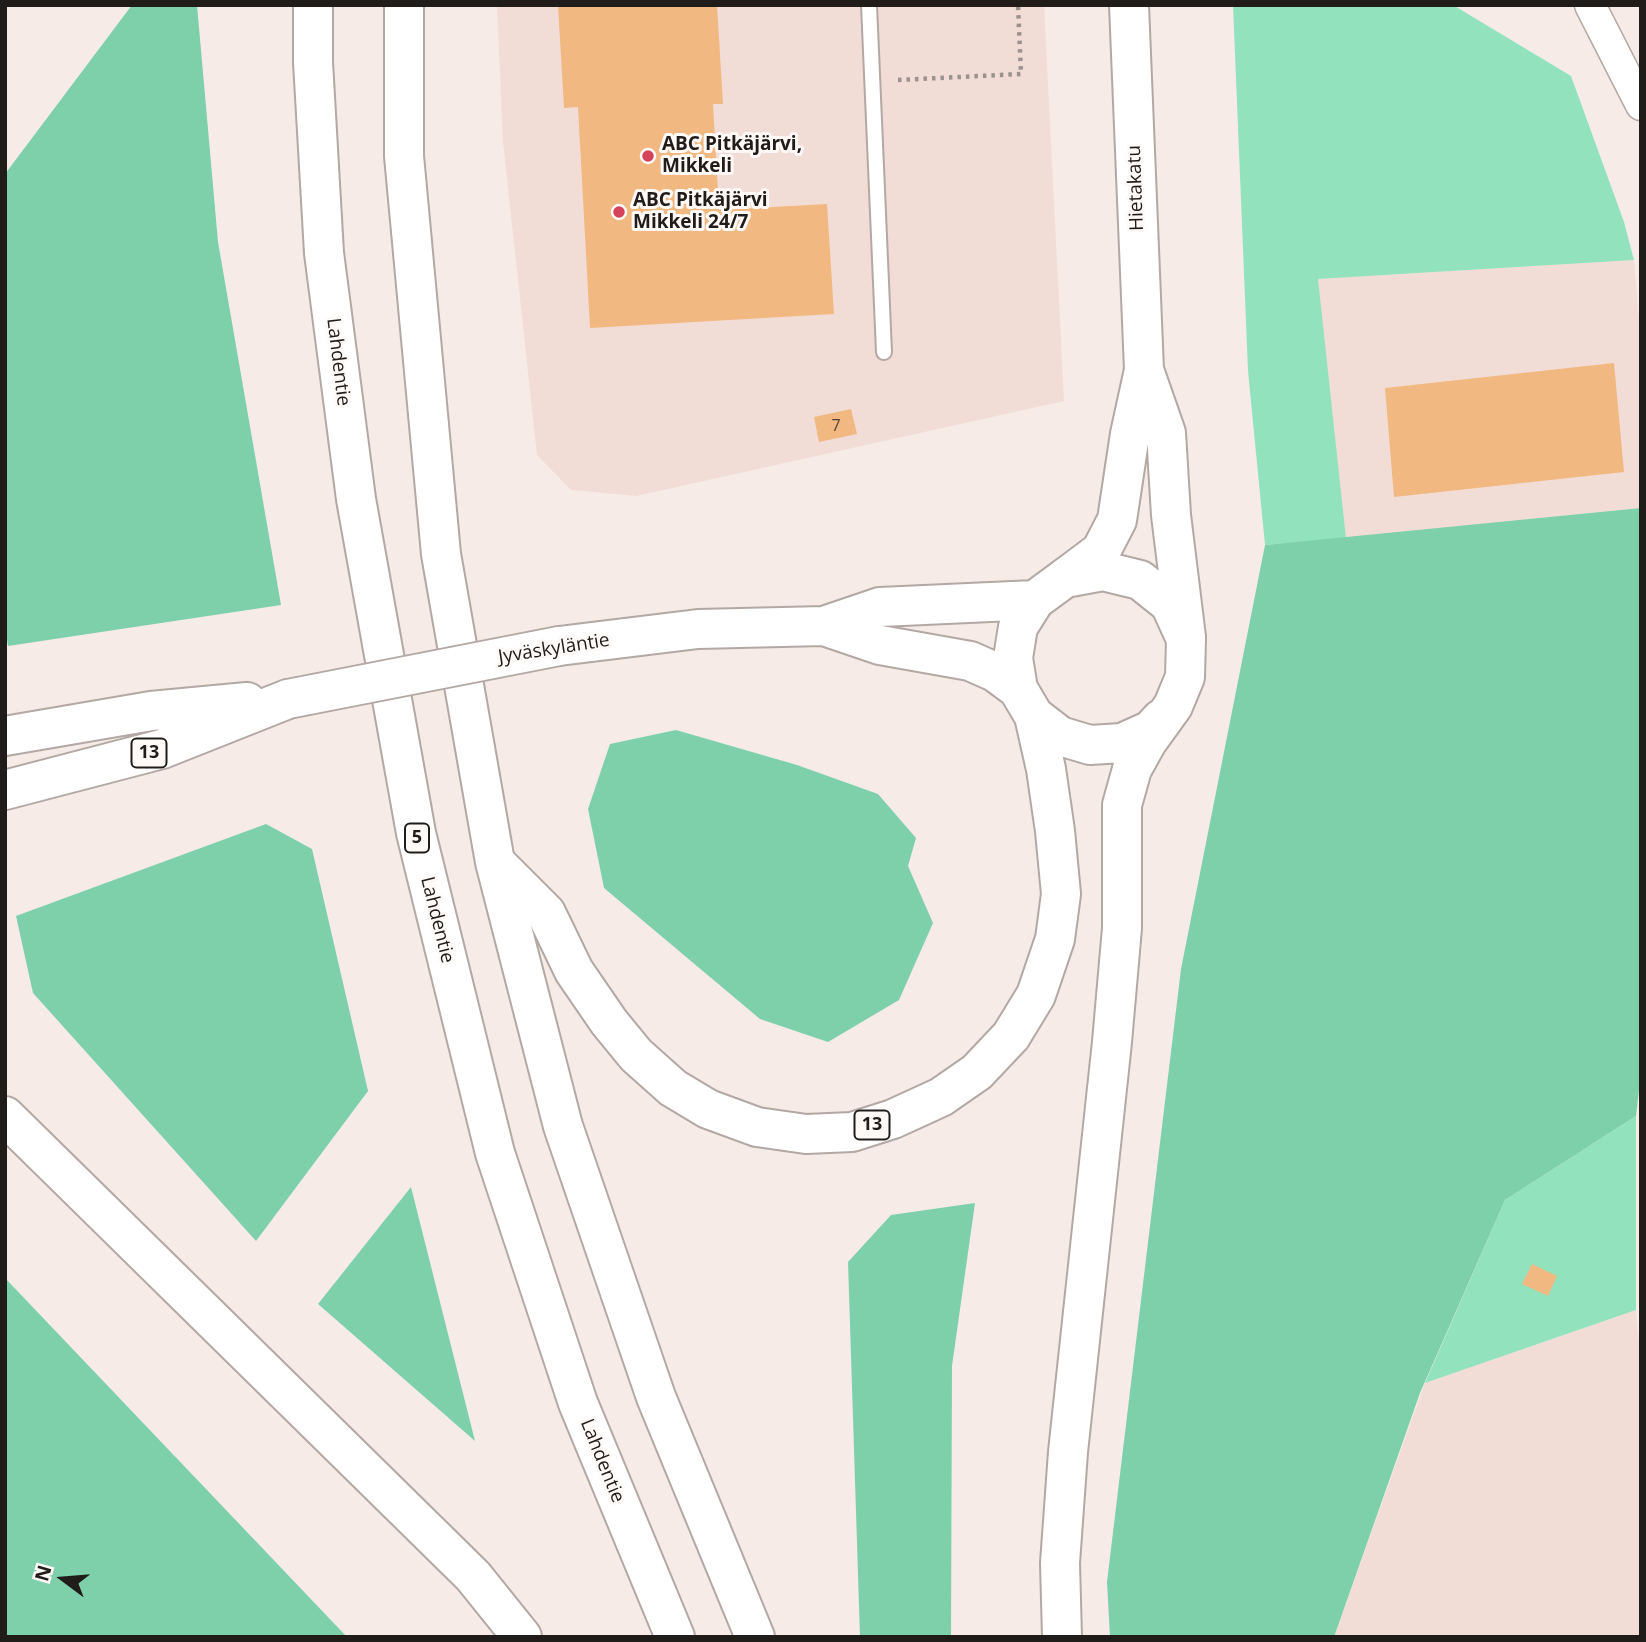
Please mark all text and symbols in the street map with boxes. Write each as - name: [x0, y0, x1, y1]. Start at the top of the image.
- place label: ABC Pitkäjärvi, Mikkeli: [662, 134, 802, 178]
- street label: Hietakatu: [1123, 145, 1149, 231]
- marker: ABC Pitkäjärvi, Mikkeli: [640, 148, 656, 164]
- place label: ABC Pitkäjärvi Mikkeli 24/7: [633, 190, 768, 234]
- marker: ABC Pitkäjärvi Mikkeli 24/7: [611, 204, 627, 220]
- street label: Lahdentie: [321, 317, 355, 407]
- house number: 7: [831, 416, 841, 436]
- street label: Jyväskyläntie: [497, 629, 611, 669]
- road number: 13: [132, 738, 166, 768]
- road number: 5: [405, 824, 429, 852]
- street label: Lahdentie: [415, 874, 459, 966]
- road number: 13: [854, 1110, 890, 1140]
- street label: Lahdentie: [575, 1416, 629, 1506]
- north arrow: [28, 1544, 98, 1614]
- text: N: [28, 1562, 57, 1584]

